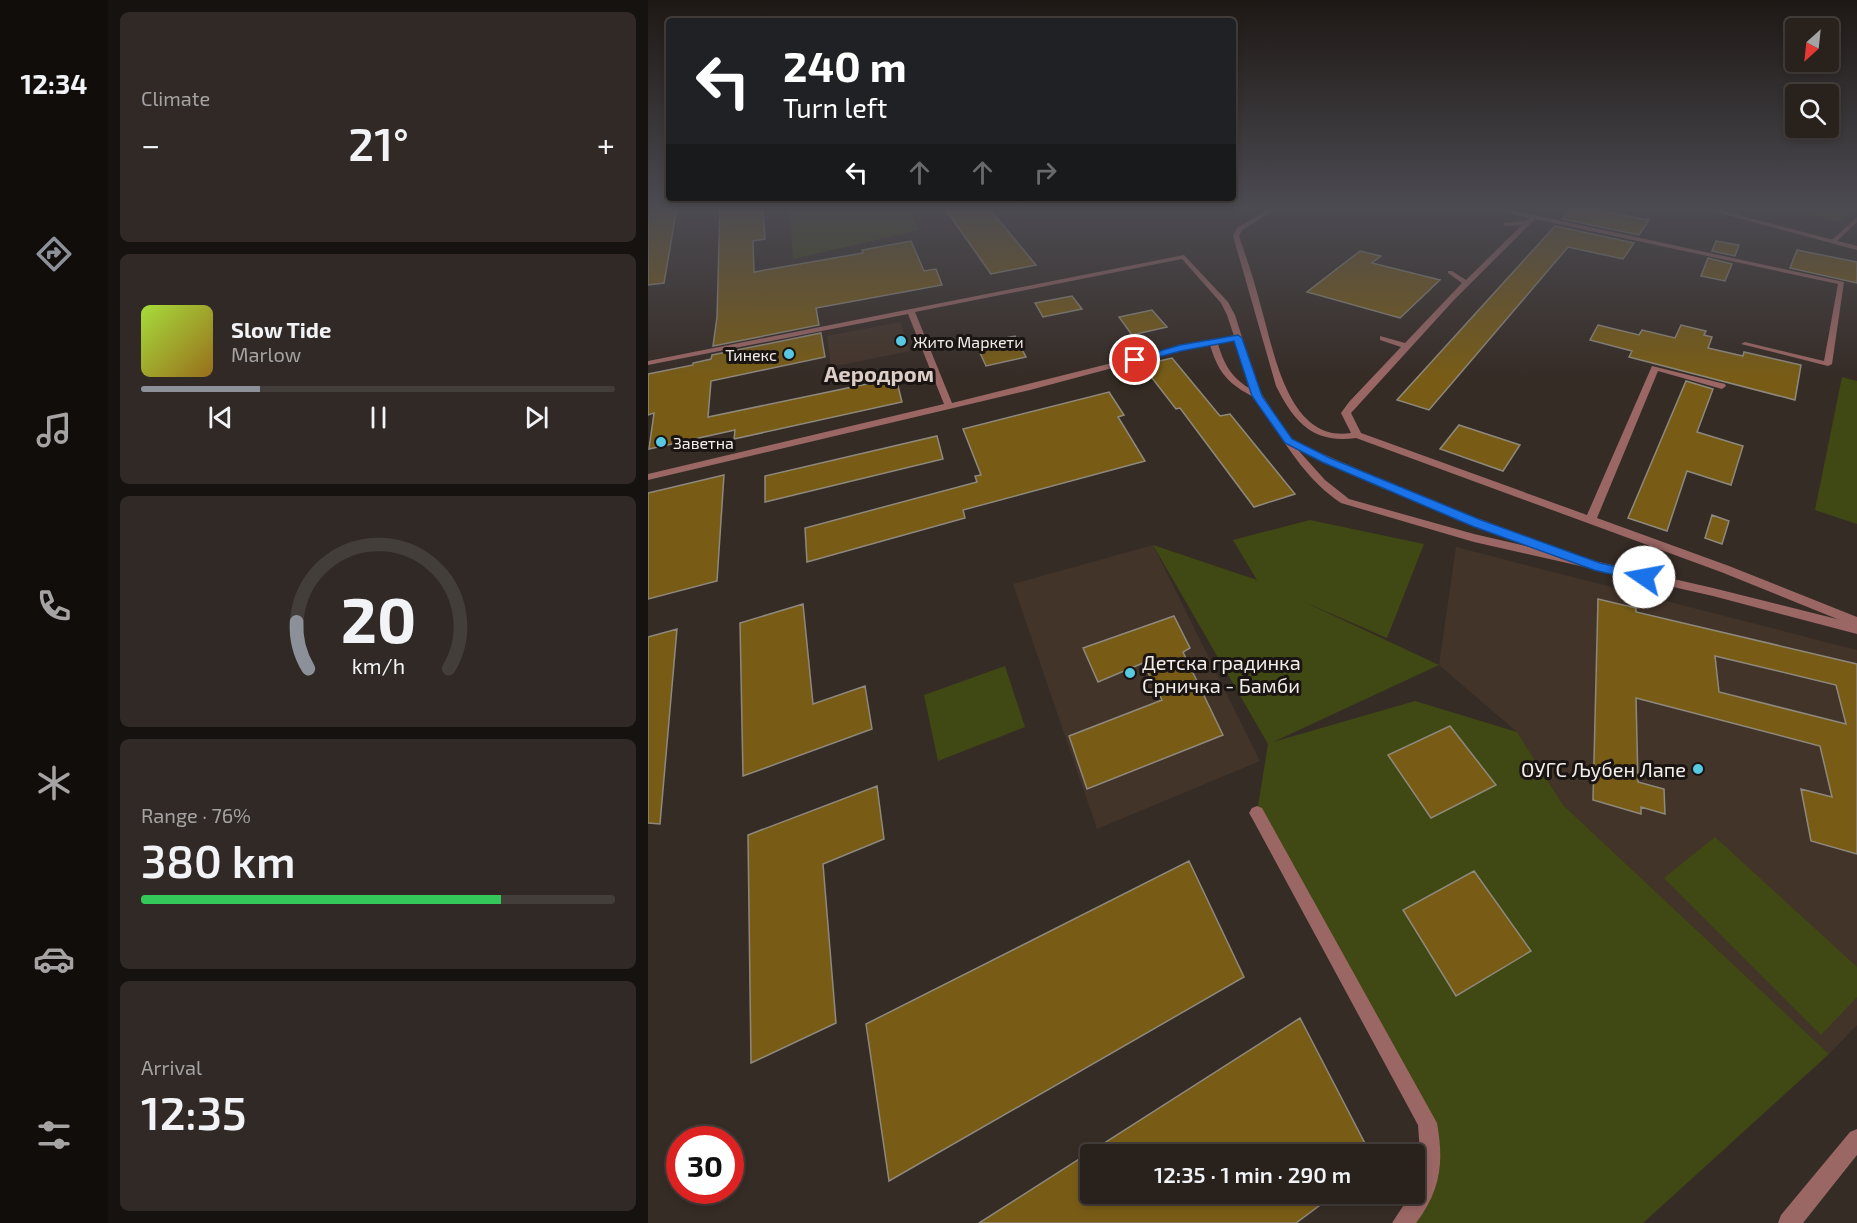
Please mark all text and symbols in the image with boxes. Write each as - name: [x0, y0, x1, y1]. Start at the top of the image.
- north arrow: [1785, 18, 1839, 72]
- map controls: [1785, 18, 1839, 138]
- text: 240 m: [783, 40, 907, 90]
- icon: left: [684, 42, 762, 120]
- text: 12:34: [21, 67, 87, 99]
- button: search: [1785, 84, 1839, 138]
- text: Climate: [141, 86, 210, 110]
- text: Turn left: [783, 91, 887, 123]
- text: 21°: [348, 116, 409, 170]
- text: −: [141, 124, 160, 164]
- text: +: [597, 124, 615, 164]
- icon: left: [840, 156, 873, 189]
- icon: ahead: [903, 156, 936, 189]
- icon: ahead: [966, 156, 999, 189]
- icon: right: [1029, 156, 1062, 189]
- icon: directions: [33, 233, 75, 275]
- text: Slow Tide: [231, 316, 331, 342]
- place label: Жито Маркети: [913, 332, 1024, 351]
- marker: Жито Маркети: [894, 334, 908, 348]
- pin: [1109, 334, 1160, 385]
- text: Marlow: [231, 342, 301, 366]
- icon: arrive: [1118, 343, 1151, 376]
- place label: Тинекс: [725, 345, 777, 364]
- marker: Тинекс: [782, 347, 796, 361]
- district label: Аеродром: [824, 360, 934, 386]
- icon: previous: [204, 401, 237, 434]
- icon: pause: [362, 401, 395, 434]
- icon: next: [520, 401, 553, 434]
- icon: music: [33, 409, 75, 451]
- place label: Заветна: [673, 433, 734, 452]
- marker: Заветна: [654, 435, 668, 449]
- position arrow: [1612, 545, 1676, 609]
- text: 20: [340, 581, 416, 656]
- icon: phone: [33, 585, 75, 627]
- place label: Детска градинка Срничка - Бамби: [1142, 650, 1301, 697]
- text: km/h: [351, 653, 405, 678]
- marker: Детска градинка Срничка - Бамби: [1123, 666, 1137, 680]
- place label: ОУГС Љубен Лапе: [1521, 757, 1686, 782]
- icon: climate: [33, 762, 75, 804]
- marker: ОУГС Љубен Лапе: [1691, 762, 1705, 776]
- text: Range · 76%: [141, 803, 251, 827]
- text: 380 km: [141, 833, 296, 887]
- icon: car: [33, 938, 75, 980]
- text: Arrival: [141, 1055, 202, 1079]
- text: 12:35: [141, 1085, 247, 1139]
- icon: filters: [33, 1114, 75, 1156]
- speed limit sign: 30: [666, 1126, 744, 1204]
- text: 12:35 · 1 min · 290 m: [1154, 1161, 1351, 1187]

